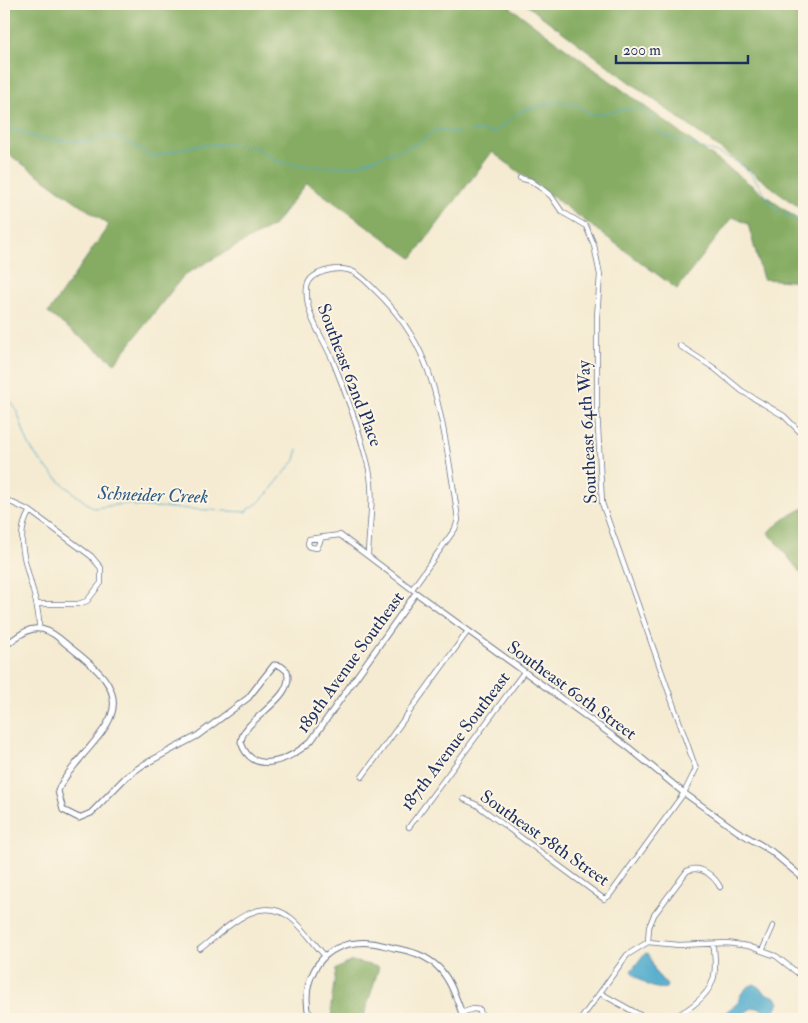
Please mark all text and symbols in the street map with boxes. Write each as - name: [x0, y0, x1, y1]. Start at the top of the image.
- scale bar: [616, 32, 748, 64]
- text: 200 m: [623, 41, 661, 60]
- street label: Southeast 62nd Place: [312, 300, 388, 450]
- street label: Southeast 64th Way: [572, 359, 603, 504]
- water label: Schneider Creek: [96, 481, 209, 509]
- street label: 189th Avenue Southeast: [291, 587, 410, 737]
- street label: Southeast 60th Street: [502, 636, 641, 745]
- street label: 187th Avenue Southeast: [396, 667, 515, 815]
- street label: Southeast 58th Street: [476, 785, 614, 892]

